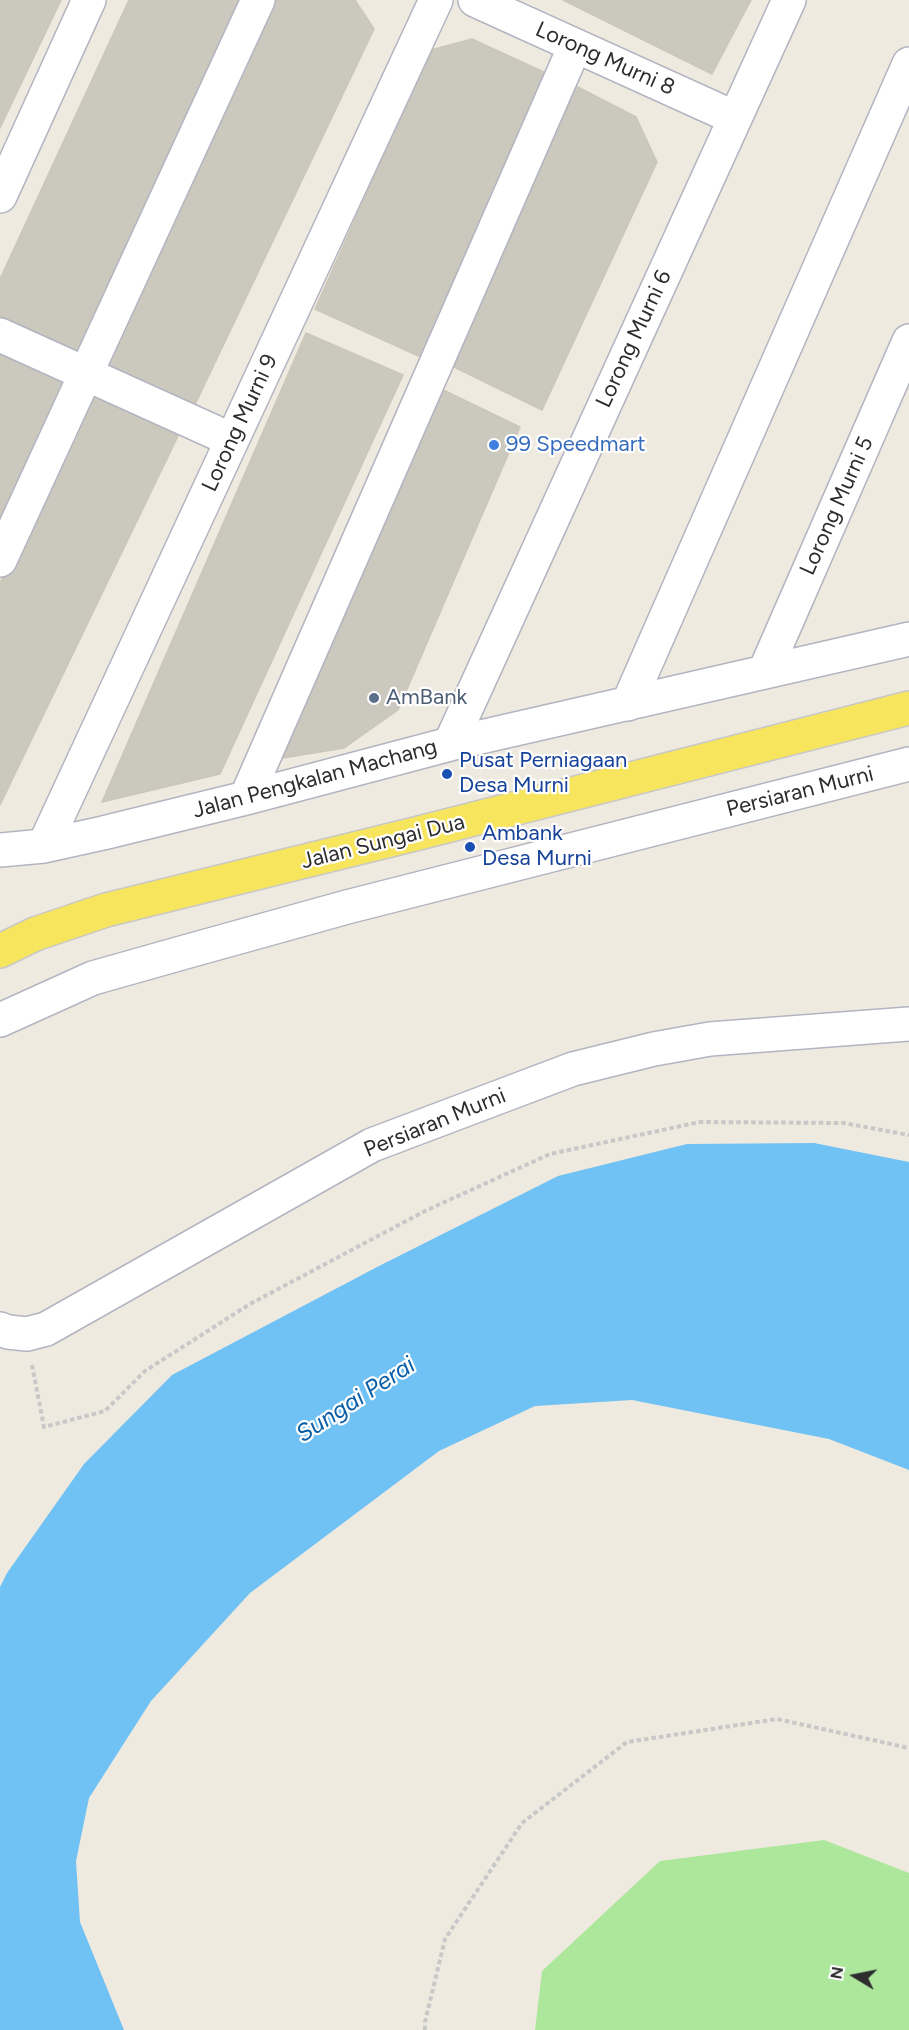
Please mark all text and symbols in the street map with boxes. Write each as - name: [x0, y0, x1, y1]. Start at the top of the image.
- street label: Lorong Murni 8: [531, 17, 679, 101]
- street label: Lorong Murni 6: [591, 266, 677, 412]
- street label: Lorong Murni 9: [197, 350, 283, 496]
- place label: 99 Speedmart: [506, 432, 645, 458]
- street label: Lorong Murni 5: [795, 433, 879, 579]
- marker: 99 Speedmart: [487, 438, 501, 452]
- place label: AmBank: [386, 685, 467, 711]
- marker: AmBank: [367, 691, 381, 705]
- street label: Jalan Pengkalan Machang: [190, 734, 440, 824]
- place label: Pusat Perniagaan Desa Murni: [459, 748, 627, 800]
- street label: Persiaran Murni: [724, 761, 876, 823]
- marker: Pusat Perniagaan Desa Murni: [440, 767, 454, 781]
- street label: Jalan Sungai Dua: [298, 809, 468, 875]
- place label: Ambank Desa Murni: [482, 821, 592, 872]
- marker: Ambank Desa Murni: [463, 840, 477, 854]
- street label: Persiaran Murni: [360, 1083, 510, 1163]
- water label: Sungai Perai: [291, 1351, 421, 1449]
- north arrow: [825, 1946, 885, 2006]
- text: N: [826, 1965, 847, 1981]

